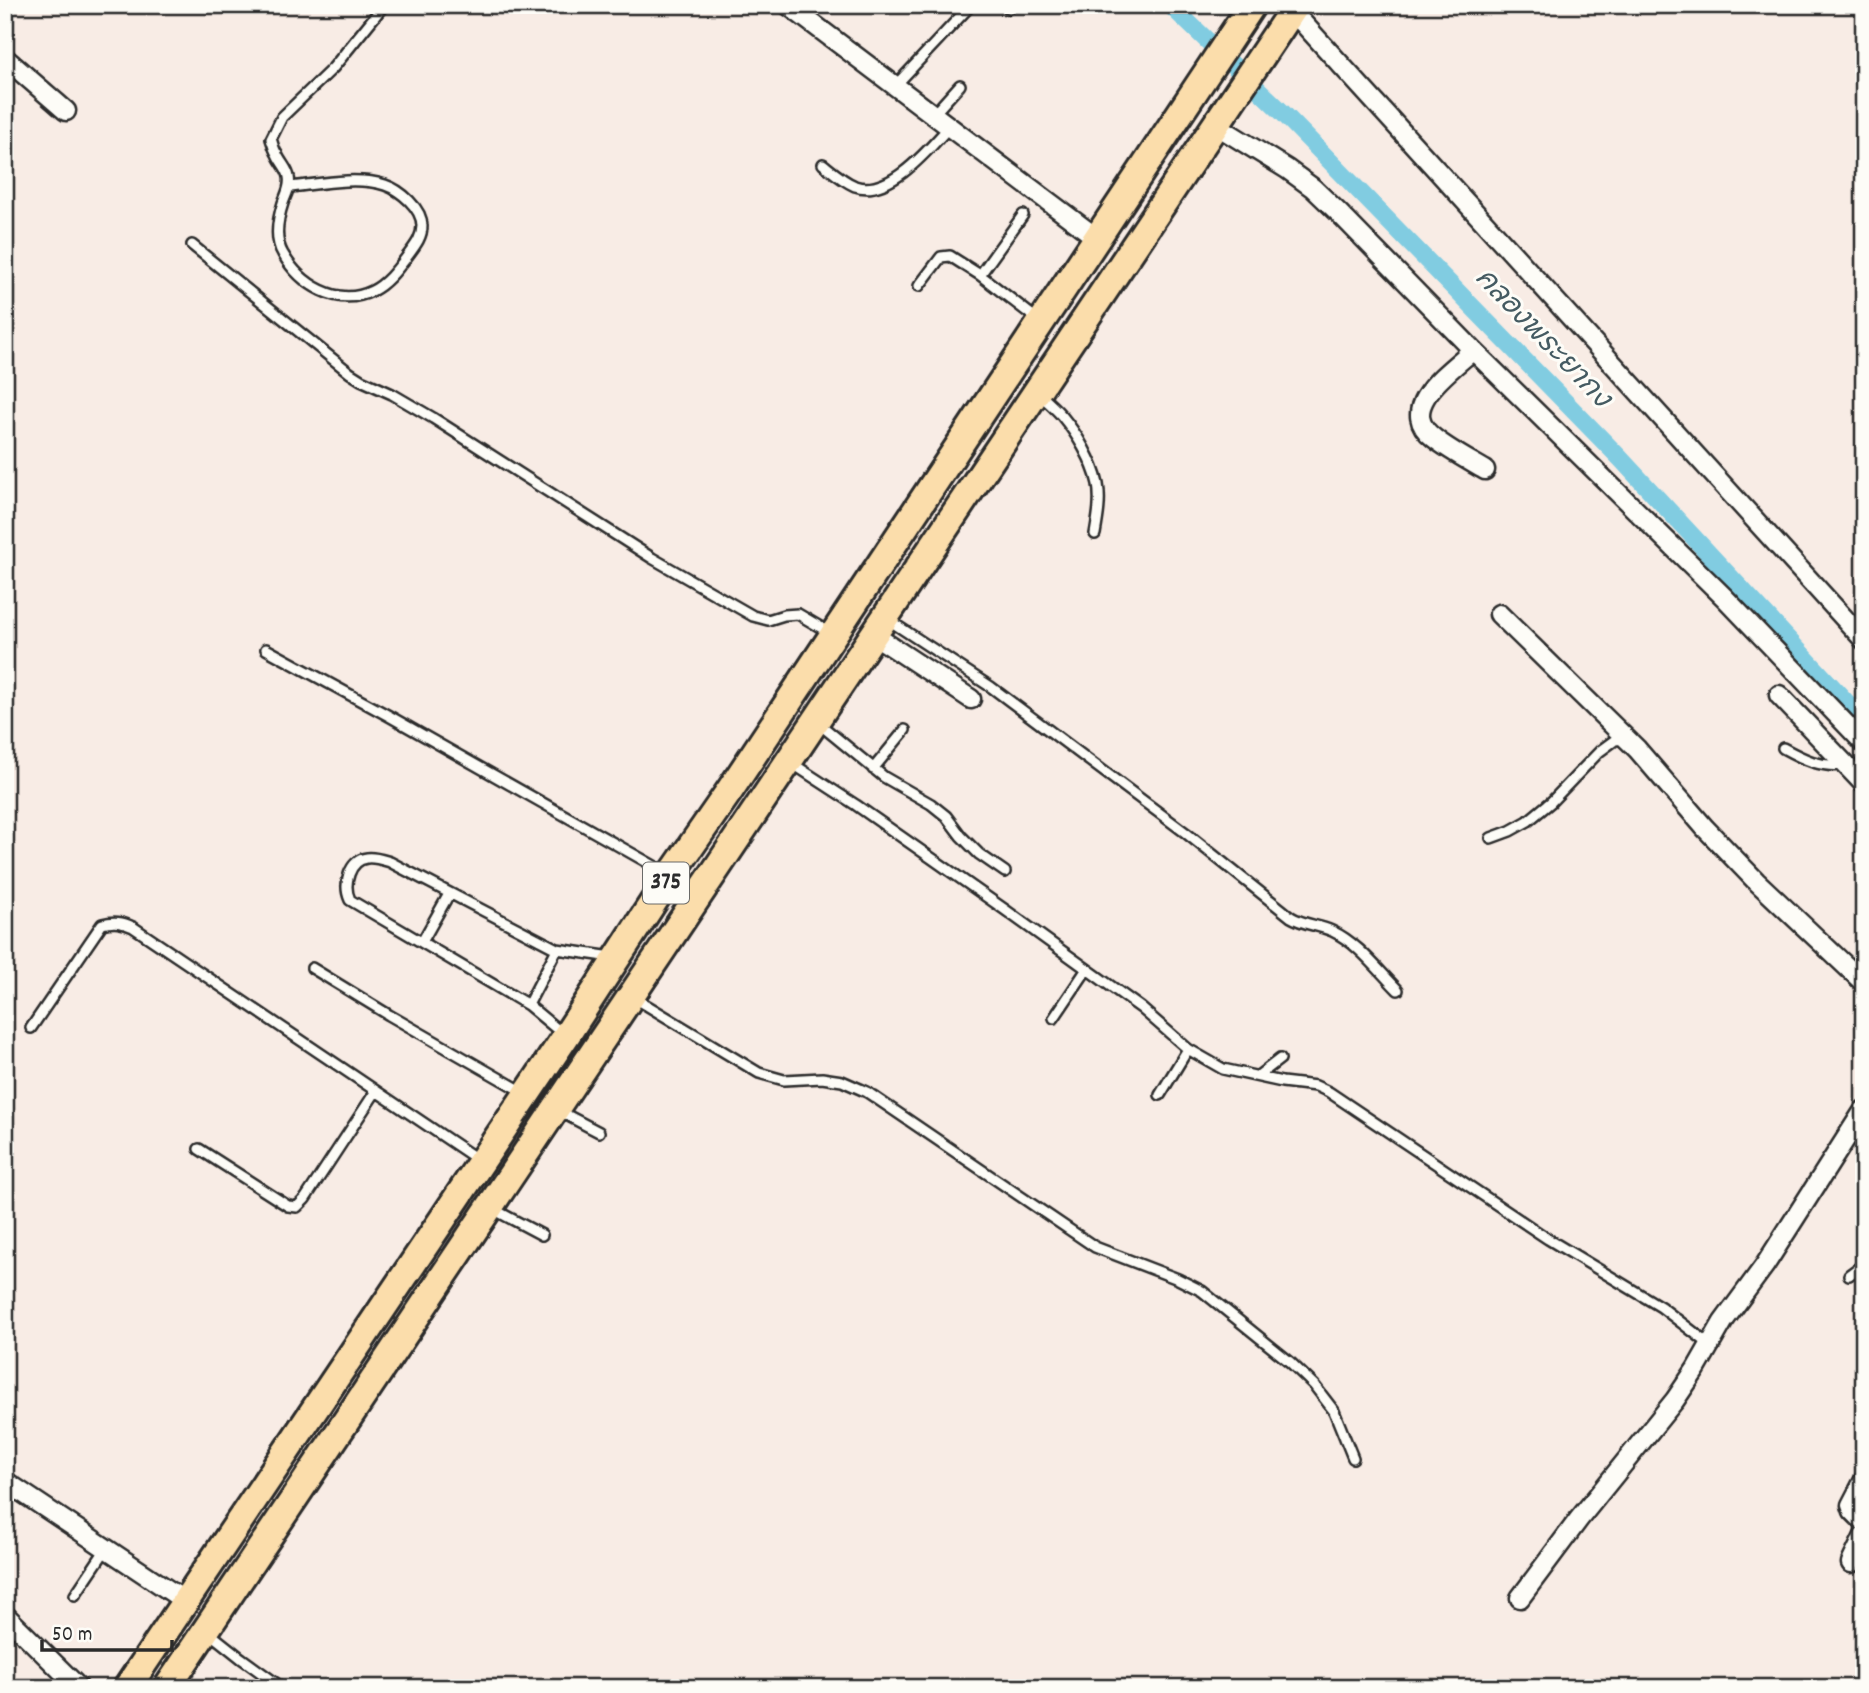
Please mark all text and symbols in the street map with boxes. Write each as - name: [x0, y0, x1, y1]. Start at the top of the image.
- water label: คลองพระยากง: [1464, 261, 1620, 421]
- road number: 375: [643, 862, 689, 903]
- scale bar: [42, 1609, 172, 1653]
- text: 50 m: [52, 1621, 92, 1651]

